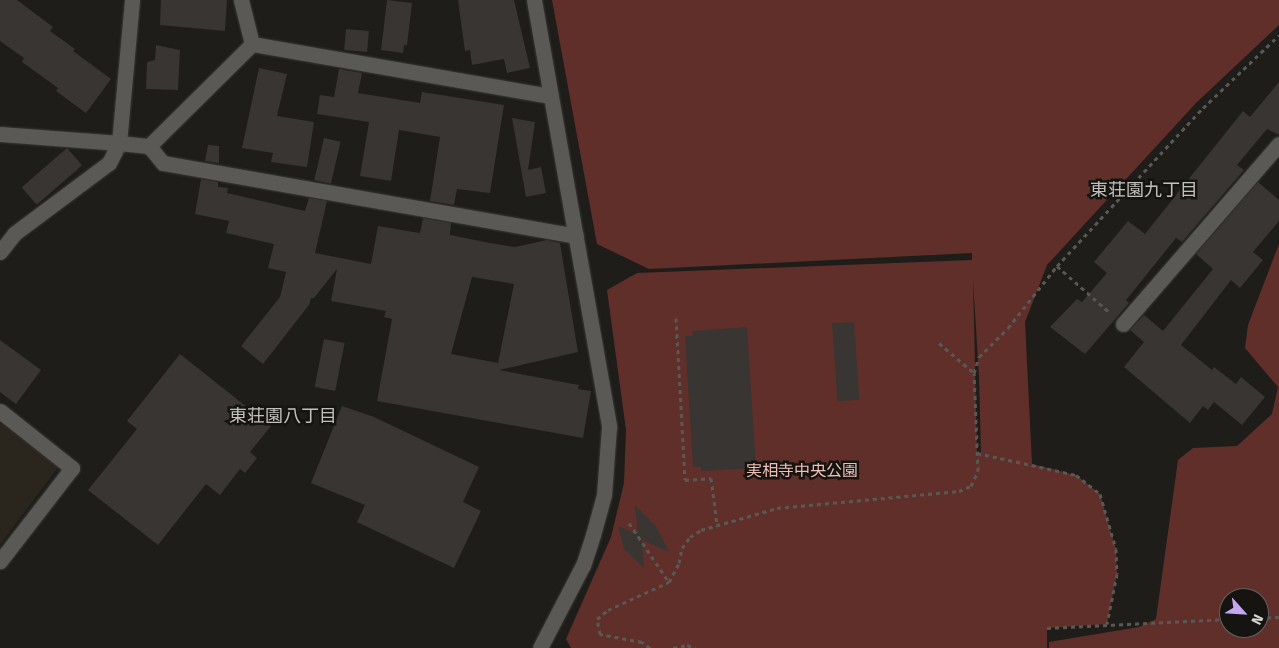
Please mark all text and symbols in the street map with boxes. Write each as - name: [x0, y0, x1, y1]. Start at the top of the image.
- district label: 東荘園九丁目: [1090, 179, 1198, 201]
- district label: 東荘園八丁目: [229, 405, 337, 427]
- park label: 実相寺中央公園: [746, 461, 858, 481]
- north arrow: [1219, 588, 1269, 638]
- text: N: [1247, 611, 1267, 627]

